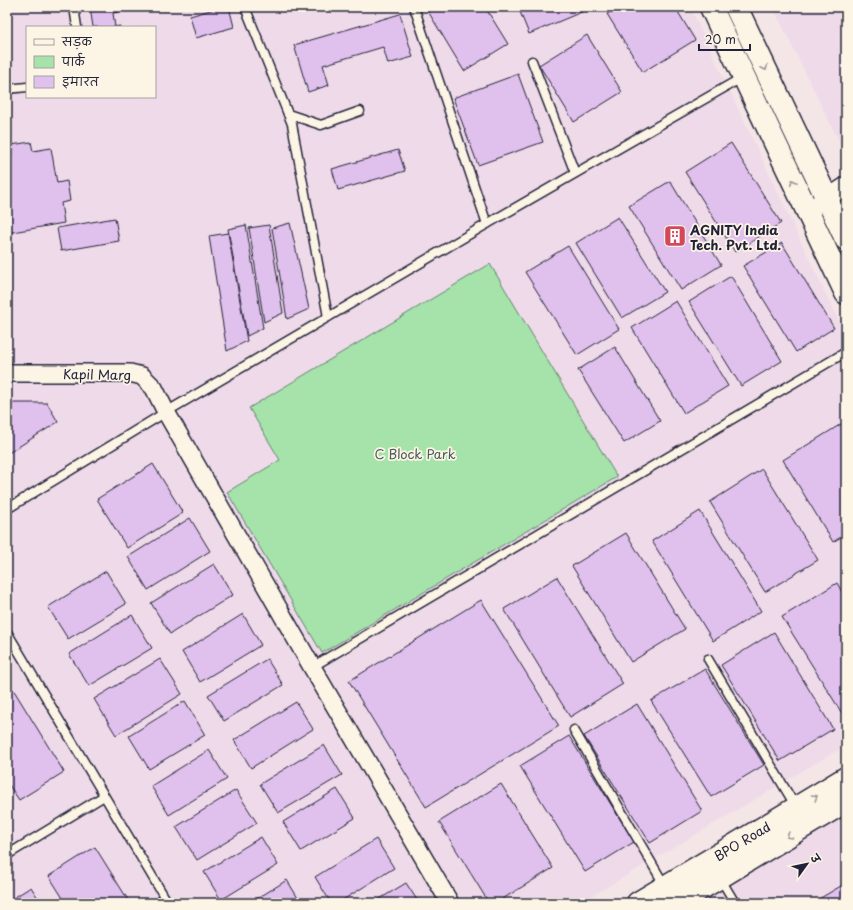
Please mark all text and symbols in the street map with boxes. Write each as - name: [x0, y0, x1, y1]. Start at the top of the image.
- legend: [26, 26, 156, 98]
- scale bar: [699, 26, 750, 52]
- text: 20 m: [705, 30, 736, 48]
- text: सड़क: [61, 32, 93, 50]
- text: पार्क: [61, 52, 86, 70]
- one-way arrow: [760, 63, 768, 71]
- text: इमारत: [62, 72, 100, 90]
- one-way arrow: [790, 179, 798, 186]
- place label: AGNITY India Tech. Pvt. Ltd.: [689, 220, 781, 254]
- building icon: AGNITY India Tech. Pvt. Ltd.: [662, 223, 688, 249]
- street label: Kapil Marg: [63, 364, 131, 384]
- park label: C Block Park: [374, 444, 456, 463]
- one-way arrow: [811, 794, 818, 801]
- street label: BPO Road: [710, 817, 774, 865]
- one-way arrow: [786, 831, 793, 839]
- north arrow: [787, 844, 827, 884]
- text: उ: [806, 850, 826, 867]

